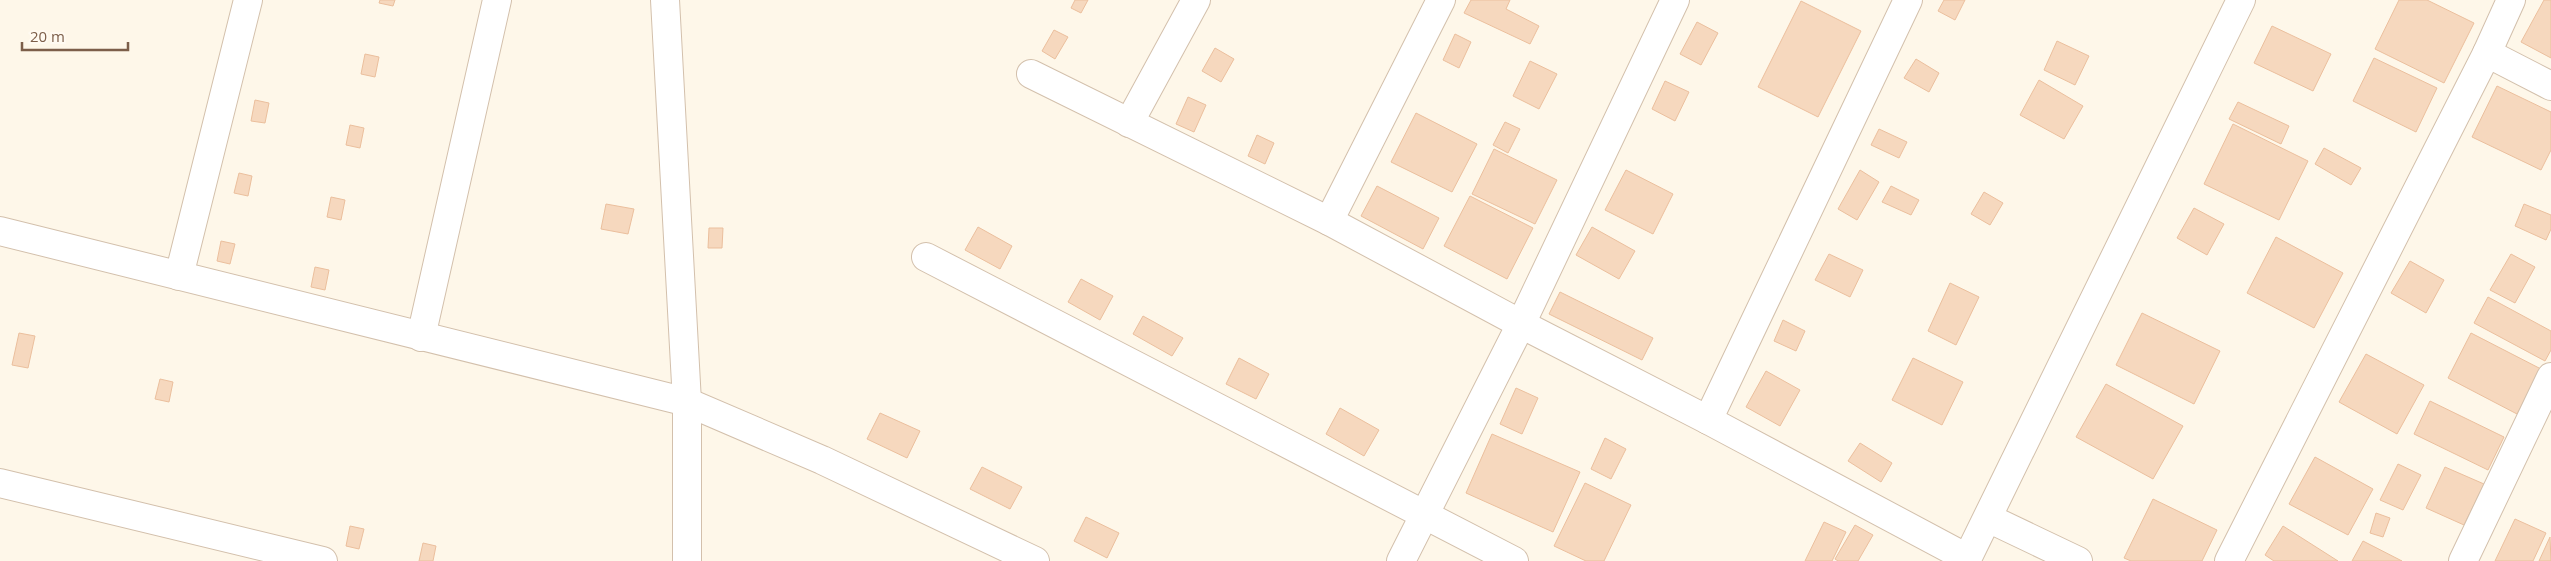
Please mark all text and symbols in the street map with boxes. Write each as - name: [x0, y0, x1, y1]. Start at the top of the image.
- scale bar: [22, 20, 129, 52]
- text: 20 m: [30, 26, 65, 46]

